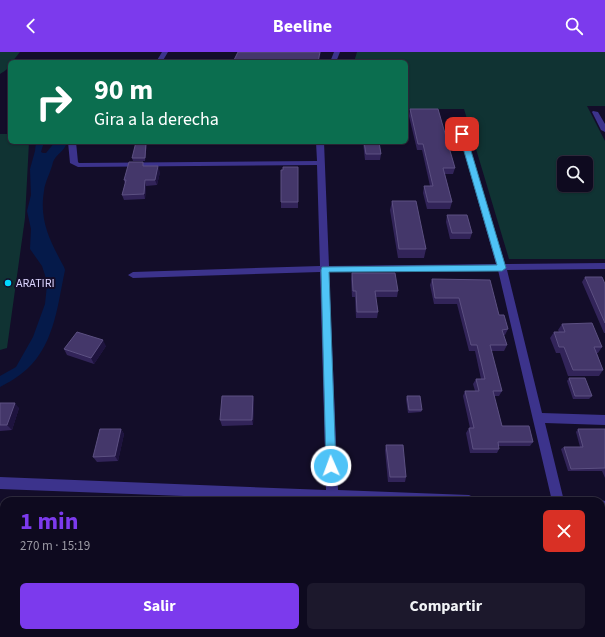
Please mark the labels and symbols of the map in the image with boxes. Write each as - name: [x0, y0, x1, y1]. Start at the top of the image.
- pin: [445, 117, 479, 151]
- place label: ARATIRI: [16, 275, 55, 292]
- marker: ARATIRI: [3, 278, 13, 288]
- position arrow: [310, 445, 352, 487]

